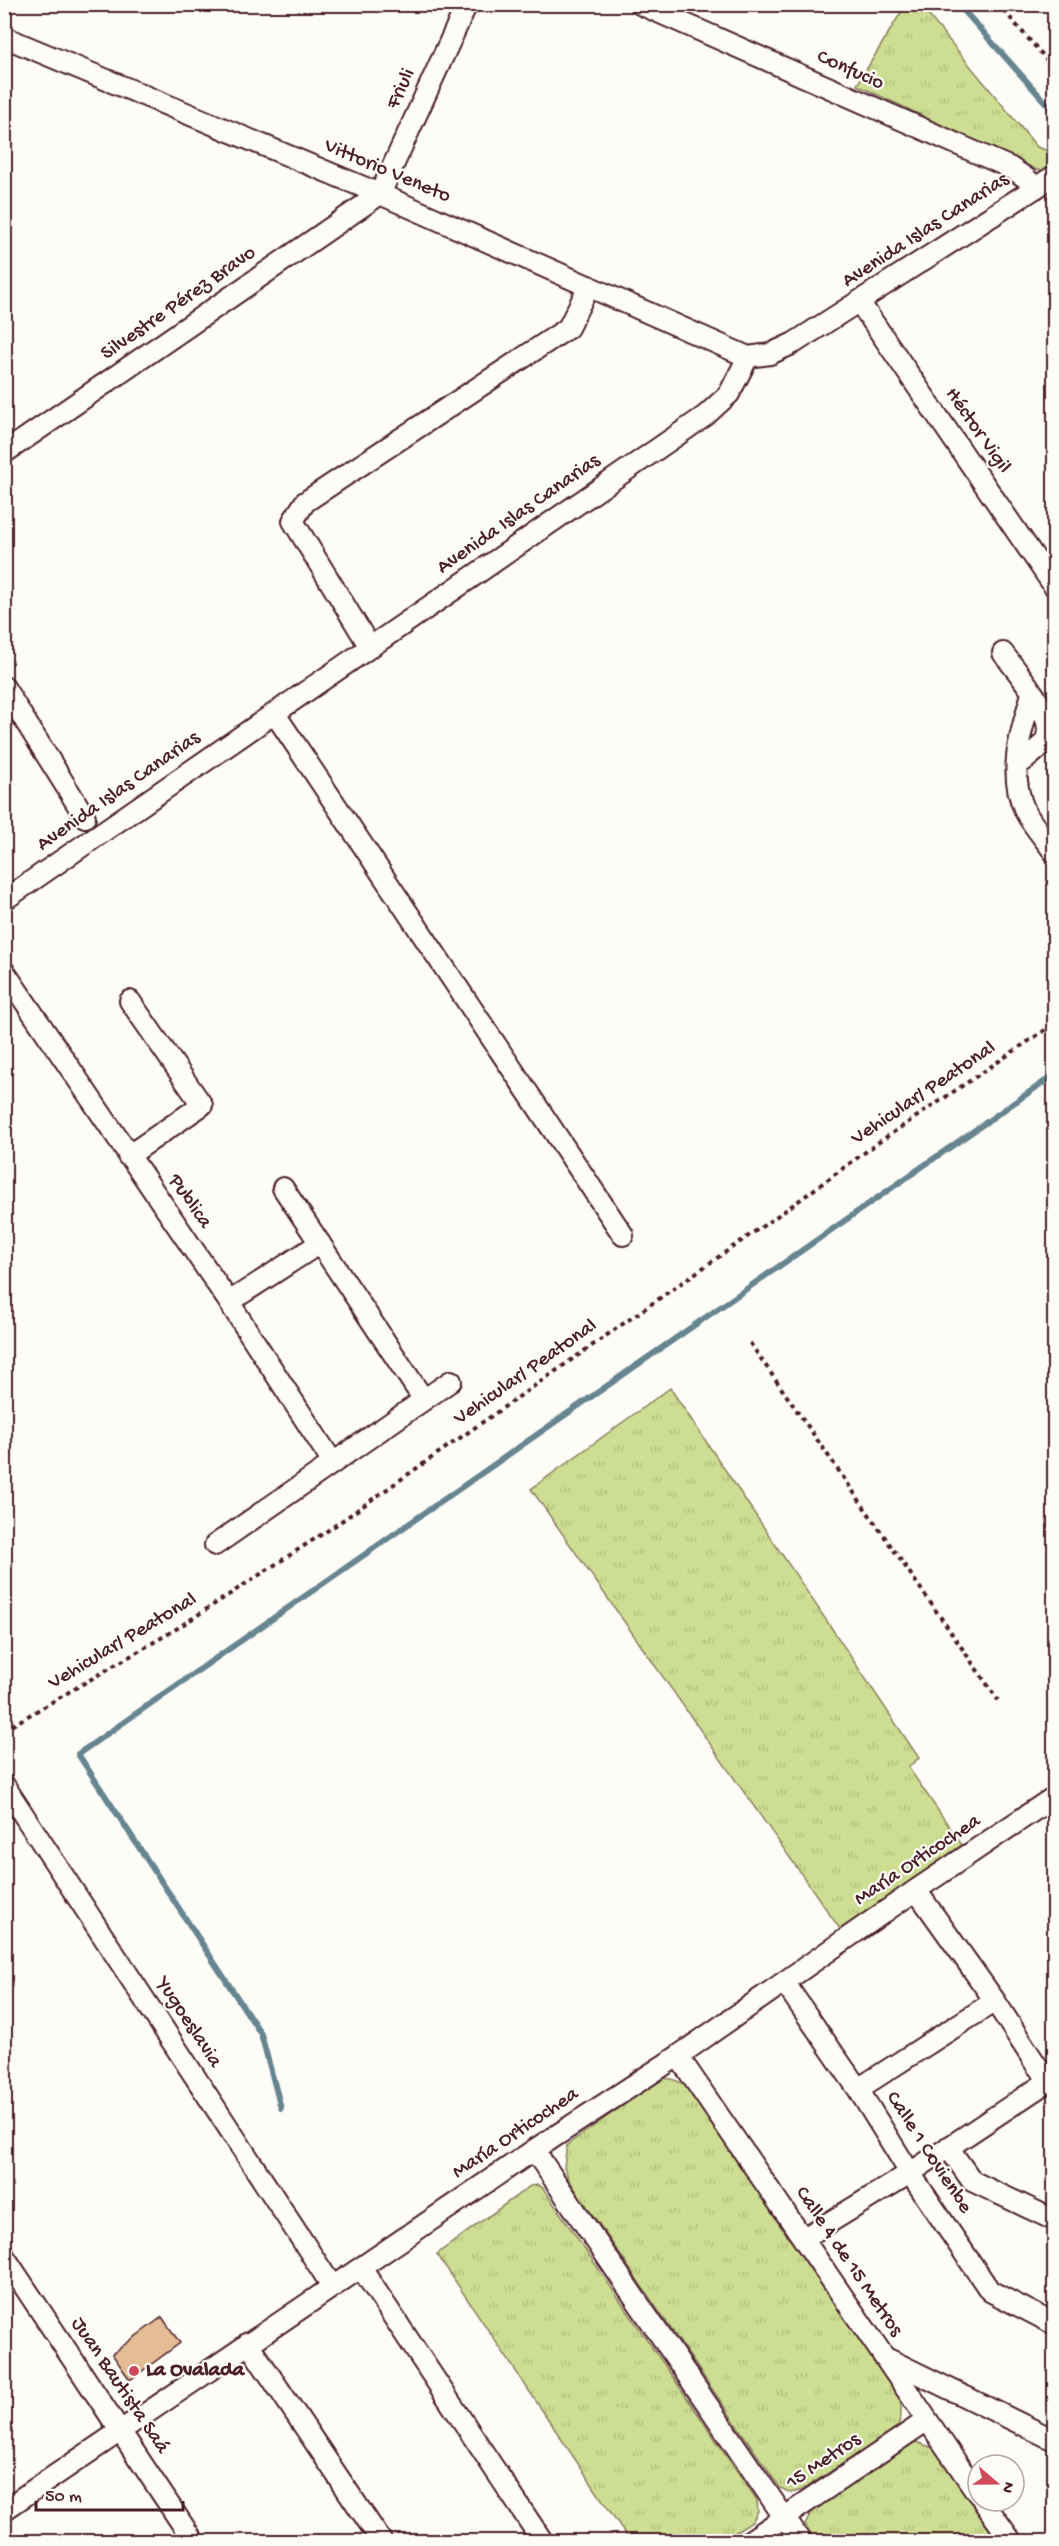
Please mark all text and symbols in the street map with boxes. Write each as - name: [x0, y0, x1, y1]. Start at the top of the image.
- street label: Confucio: [812, 45, 888, 97]
- street label: Friuli: [381, 65, 422, 114]
- street label: Vittorio Veneto: [319, 134, 454, 210]
- street label: Avenida Islas Canarias: [838, 167, 1015, 294]
- street label: Silvestre Pérez Bravo: [97, 241, 261, 367]
- street label: Héctor Vigil: [938, 383, 1016, 479]
- street label: Avenida Islas Canarias: [432, 448, 607, 581]
- street label: Avenida Islas Canarias: [32, 725, 207, 858]
- street label: Vehicular/ Peatonal: [846, 1036, 1001, 1152]
- street label: Publica: [161, 1169, 217, 1235]
- street label: Vehicular/ Peatonal: [449, 1314, 602, 1432]
- street label: Vehicular/ Peatonal: [43, 1588, 202, 1697]
- street label: María Orticochea: [850, 1809, 987, 1912]
- street label: Yugoeslavia: [148, 1971, 227, 2074]
- street label: María Orticochea: [448, 2082, 585, 2185]
- street label: Calle 1 Covienbe: [879, 2087, 977, 2220]
- street label: Calle 4 de 15 Metros: [789, 2182, 908, 2343]
- street label: Juan Bautista Saá: [64, 2313, 175, 2460]
- place label: La Ovalada: [146, 2359, 245, 2384]
- marker: La Ovalada: [127, 2364, 141, 2378]
- street label: 15 Metros: [781, 2427, 867, 2497]
- north arrow: [966, 2453, 1026, 2513]
- scale bar: [36, 2474, 183, 2512]
- text: N: [996, 2479, 1018, 2496]
- text: 50 m: [45, 2487, 82, 2508]

